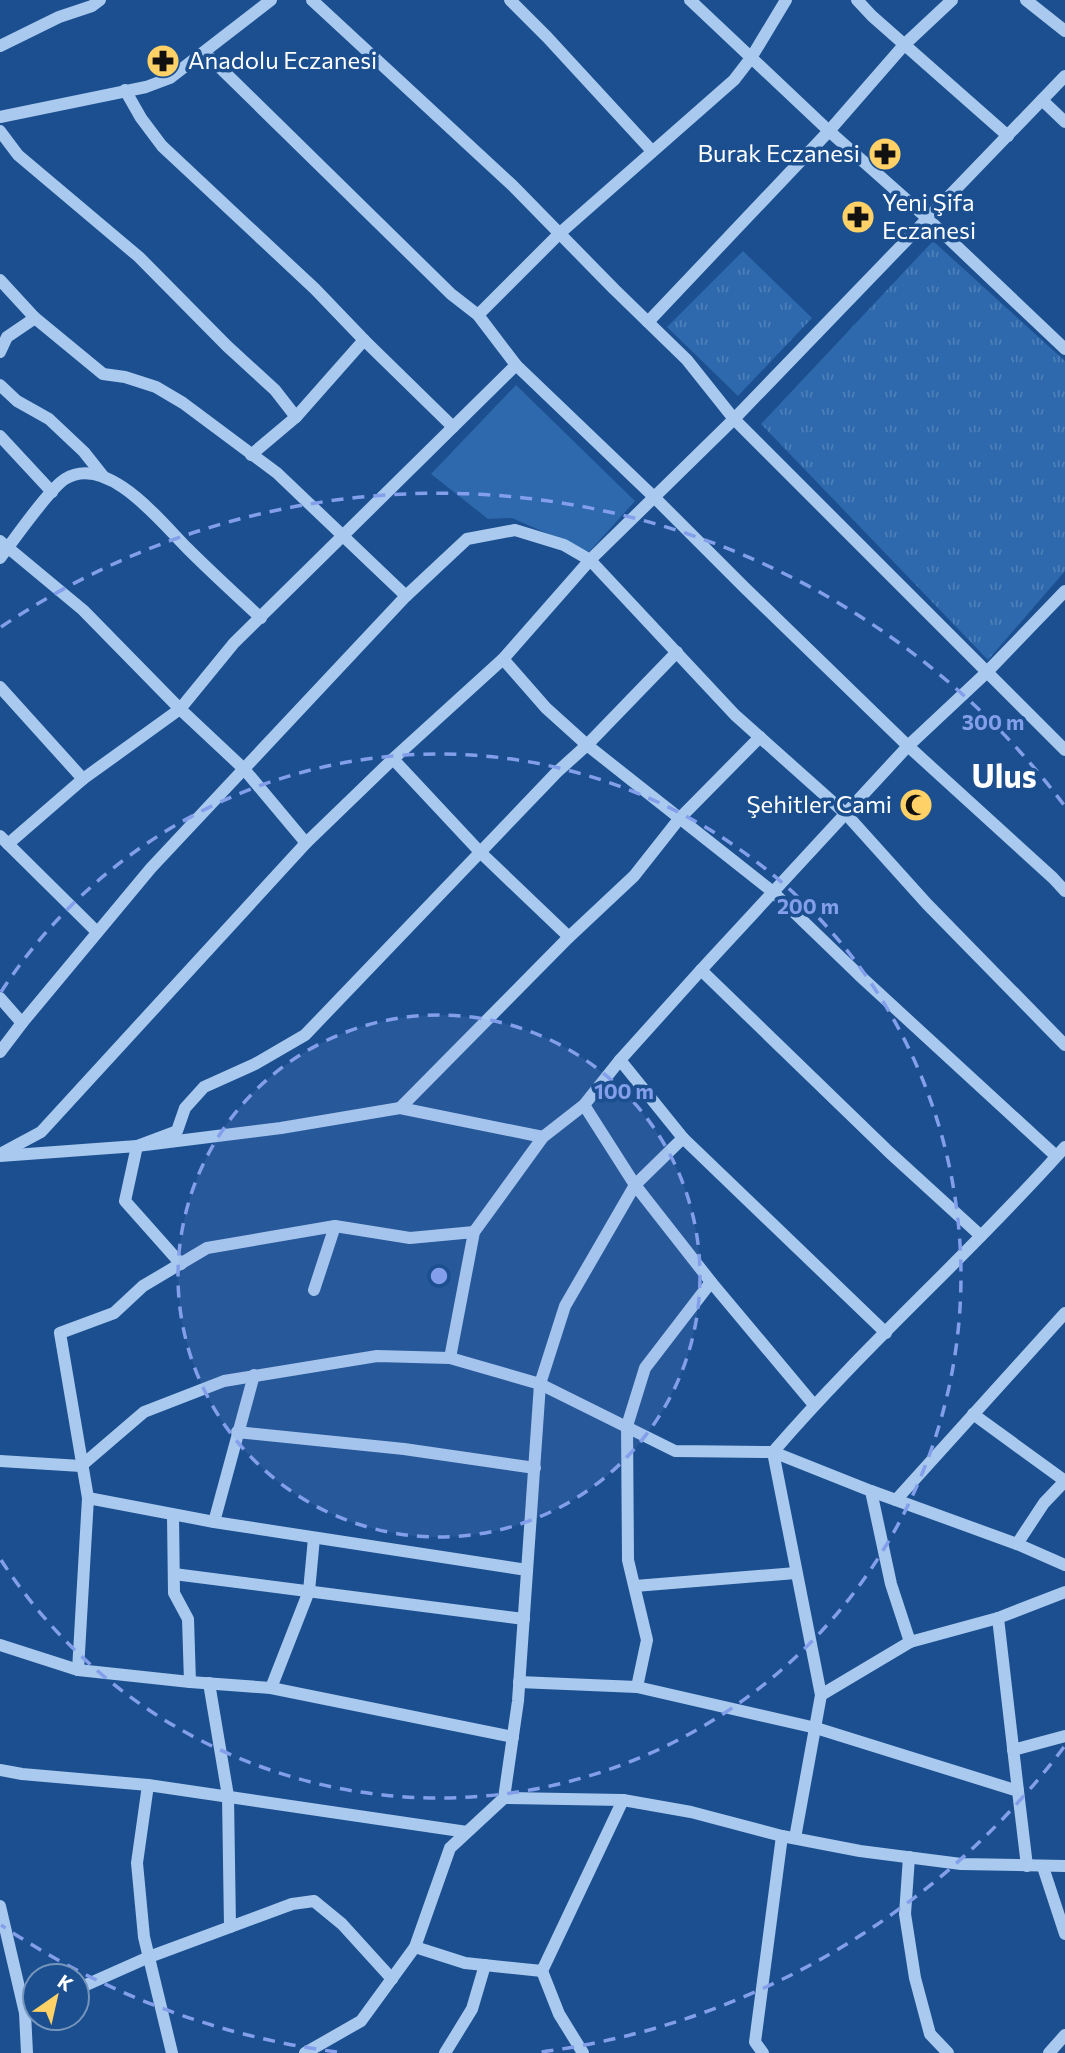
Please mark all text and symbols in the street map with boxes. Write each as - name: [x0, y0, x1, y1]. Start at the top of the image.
- pharmacy icon: Anadolu Eczanesi: [144, 42, 182, 80]
- place label: Anadolu Eczanesi: [188, 45, 377, 74]
- pharmacy icon: Burak Eczanesi: [866, 135, 904, 173]
- place label: Burak Eczanesi: [698, 138, 860, 167]
- place label: Yeni Şifa Eczanesi: [882, 187, 976, 244]
- pharmacy icon: Yeni Şifa Eczanesi: [839, 198, 877, 236]
- text: 300 m: [962, 709, 1024, 734]
- district label: Ulus: [971, 755, 1037, 795]
- mosque icon: Şehitler Cami: [897, 786, 935, 824]
- place label: Şehitler Cami: [746, 789, 892, 818]
- text: 200 m: [777, 893, 839, 918]
- text: 100 m: [594, 1078, 654, 1103]
- centre of rings: [427, 1264, 451, 1288]
- north arrow: [21, 1962, 91, 2032]
- text: K: [54, 1969, 78, 1996]

